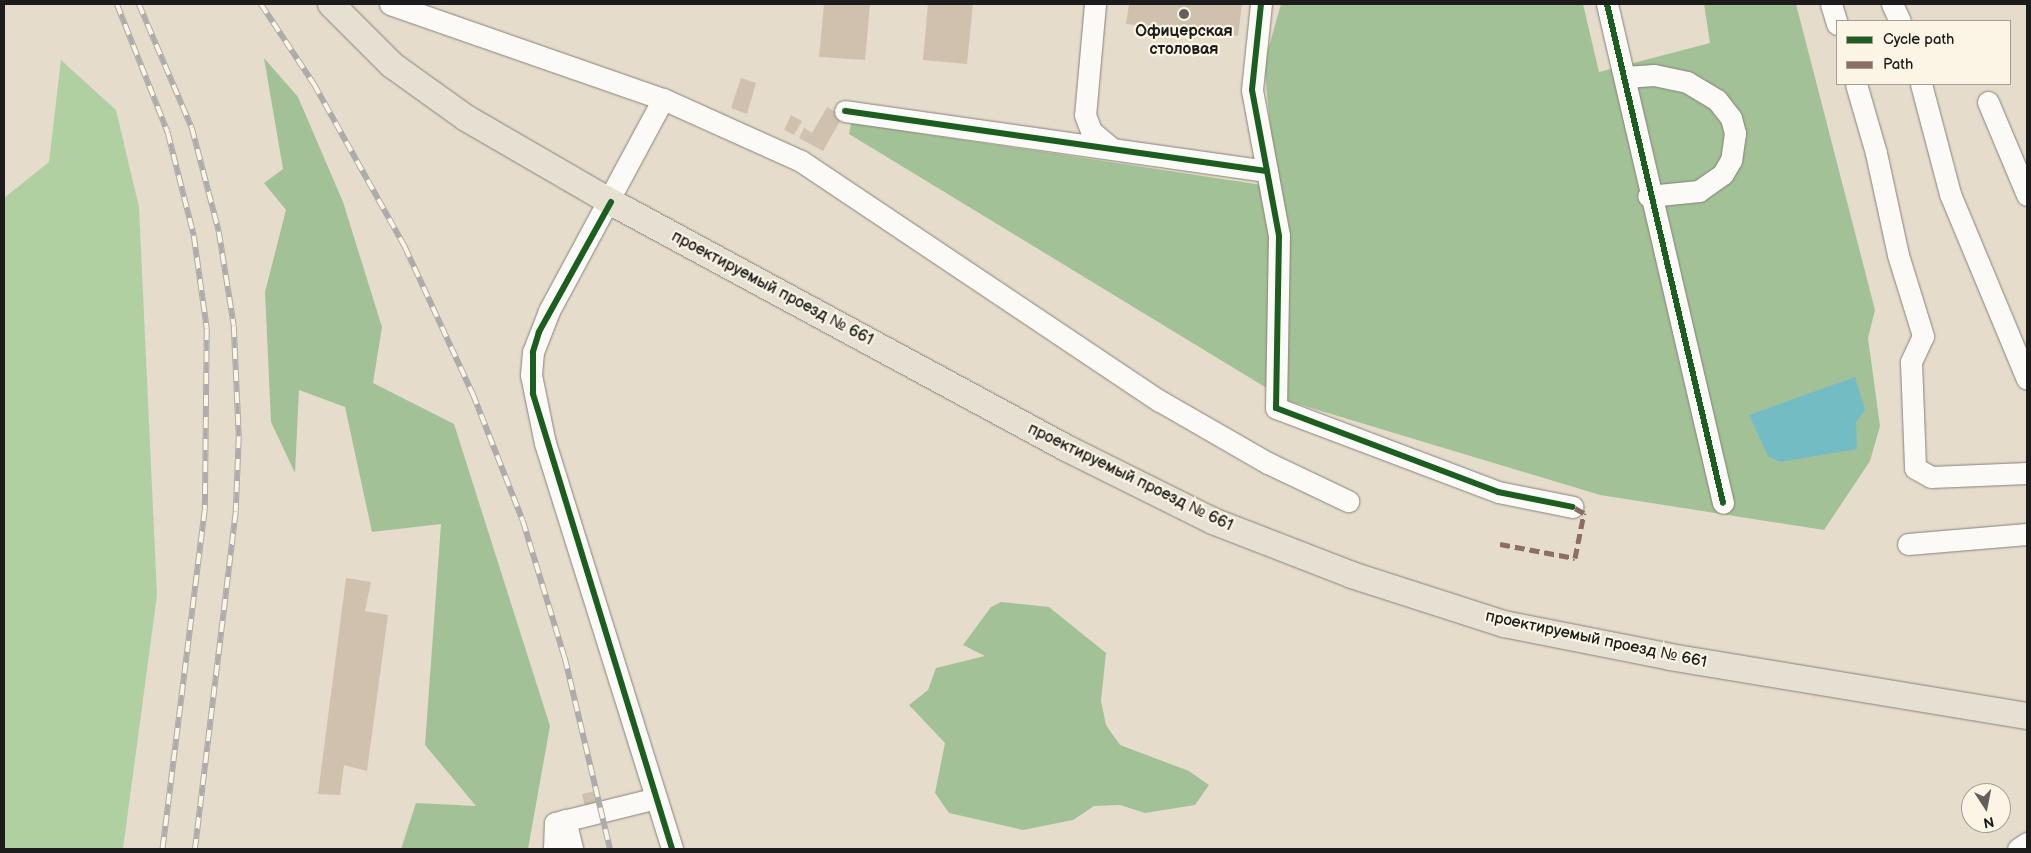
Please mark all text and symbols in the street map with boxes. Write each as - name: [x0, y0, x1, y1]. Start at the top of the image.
- marker: Офицерская столовая: [1178, 8, 1190, 20]
- legend: [1836, 20, 2011, 85]
- place label: Офицерская столовая: [1135, 22, 1233, 60]
- text: Cycle path: [1883, 30, 1954, 49]
- text: Path: [1883, 55, 1913, 74]
- street label: проектируемый проезд № 661: [668, 228, 876, 350]
- street label: проектируемый проезд № 661: [1024, 420, 1236, 536]
- street label: проектируемый проезд № 661: [1484, 607, 1708, 673]
- north arrow: [1961, 783, 2011, 833]
- text: N: [1982, 813, 1996, 832]

